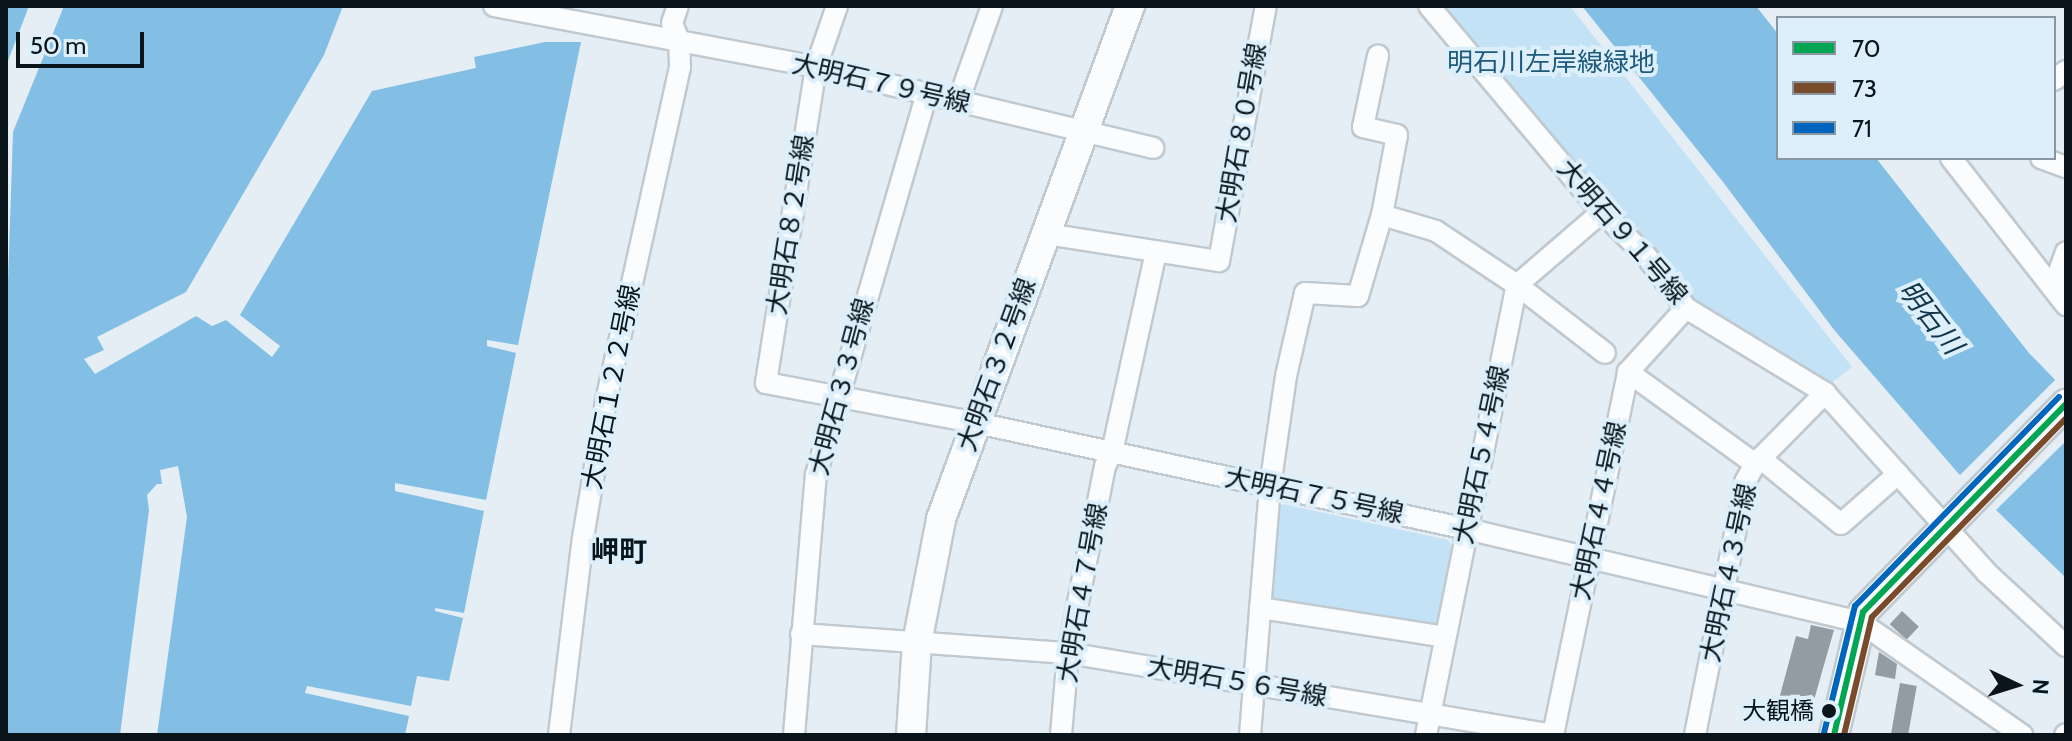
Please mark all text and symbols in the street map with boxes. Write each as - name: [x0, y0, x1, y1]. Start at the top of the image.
- scale bar: [20, 16, 148, 66]
- legend: [1776, 16, 2056, 160]
- text: 50 m: [30, 31, 86, 60]
- text: 70: [1852, 34, 1881, 63]
- street label: 大明石８０号線: [1211, 41, 1273, 225]
- park label: 明石川左岸線緑地: [1447, 47, 1655, 79]
- street label: 大明石７９号線: [789, 48, 973, 120]
- text: 73: [1852, 74, 1877, 103]
- text: 71: [1852, 114, 1872, 143]
- street label: 大明石８２号線: [761, 133, 821, 317]
- street label: 大明石９１号線: [1551, 153, 1693, 311]
- street label: 大明石３２号線: [951, 274, 1043, 456]
- water label: 明石川: [1892, 274, 1970, 360]
- street label: 大明石１２２号線: [577, 282, 647, 492]
- street label: 大明石３３号線: [803, 295, 881, 479]
- street label: 大明石５４号線: [1448, 363, 1516, 547]
- street label: 大明石４４号線: [1565, 419, 1633, 603]
- street label: 大明石７５号線: [1222, 462, 1406, 530]
- street label: 大明石４３号線: [1695, 481, 1763, 665]
- street label: 大明石４７号線: [1052, 501, 1114, 685]
- district label: 岬町: [591, 534, 647, 568]
- north arrow: [1976, 645, 2056, 725]
- street label: 大明石５６号線: [1145, 651, 1329, 713]
- text: N: [2026, 678, 2054, 695]
- place label: 大観橋: [1742, 697, 1814, 725]
- marker: 大観橋: [1821, 703, 1837, 719]

